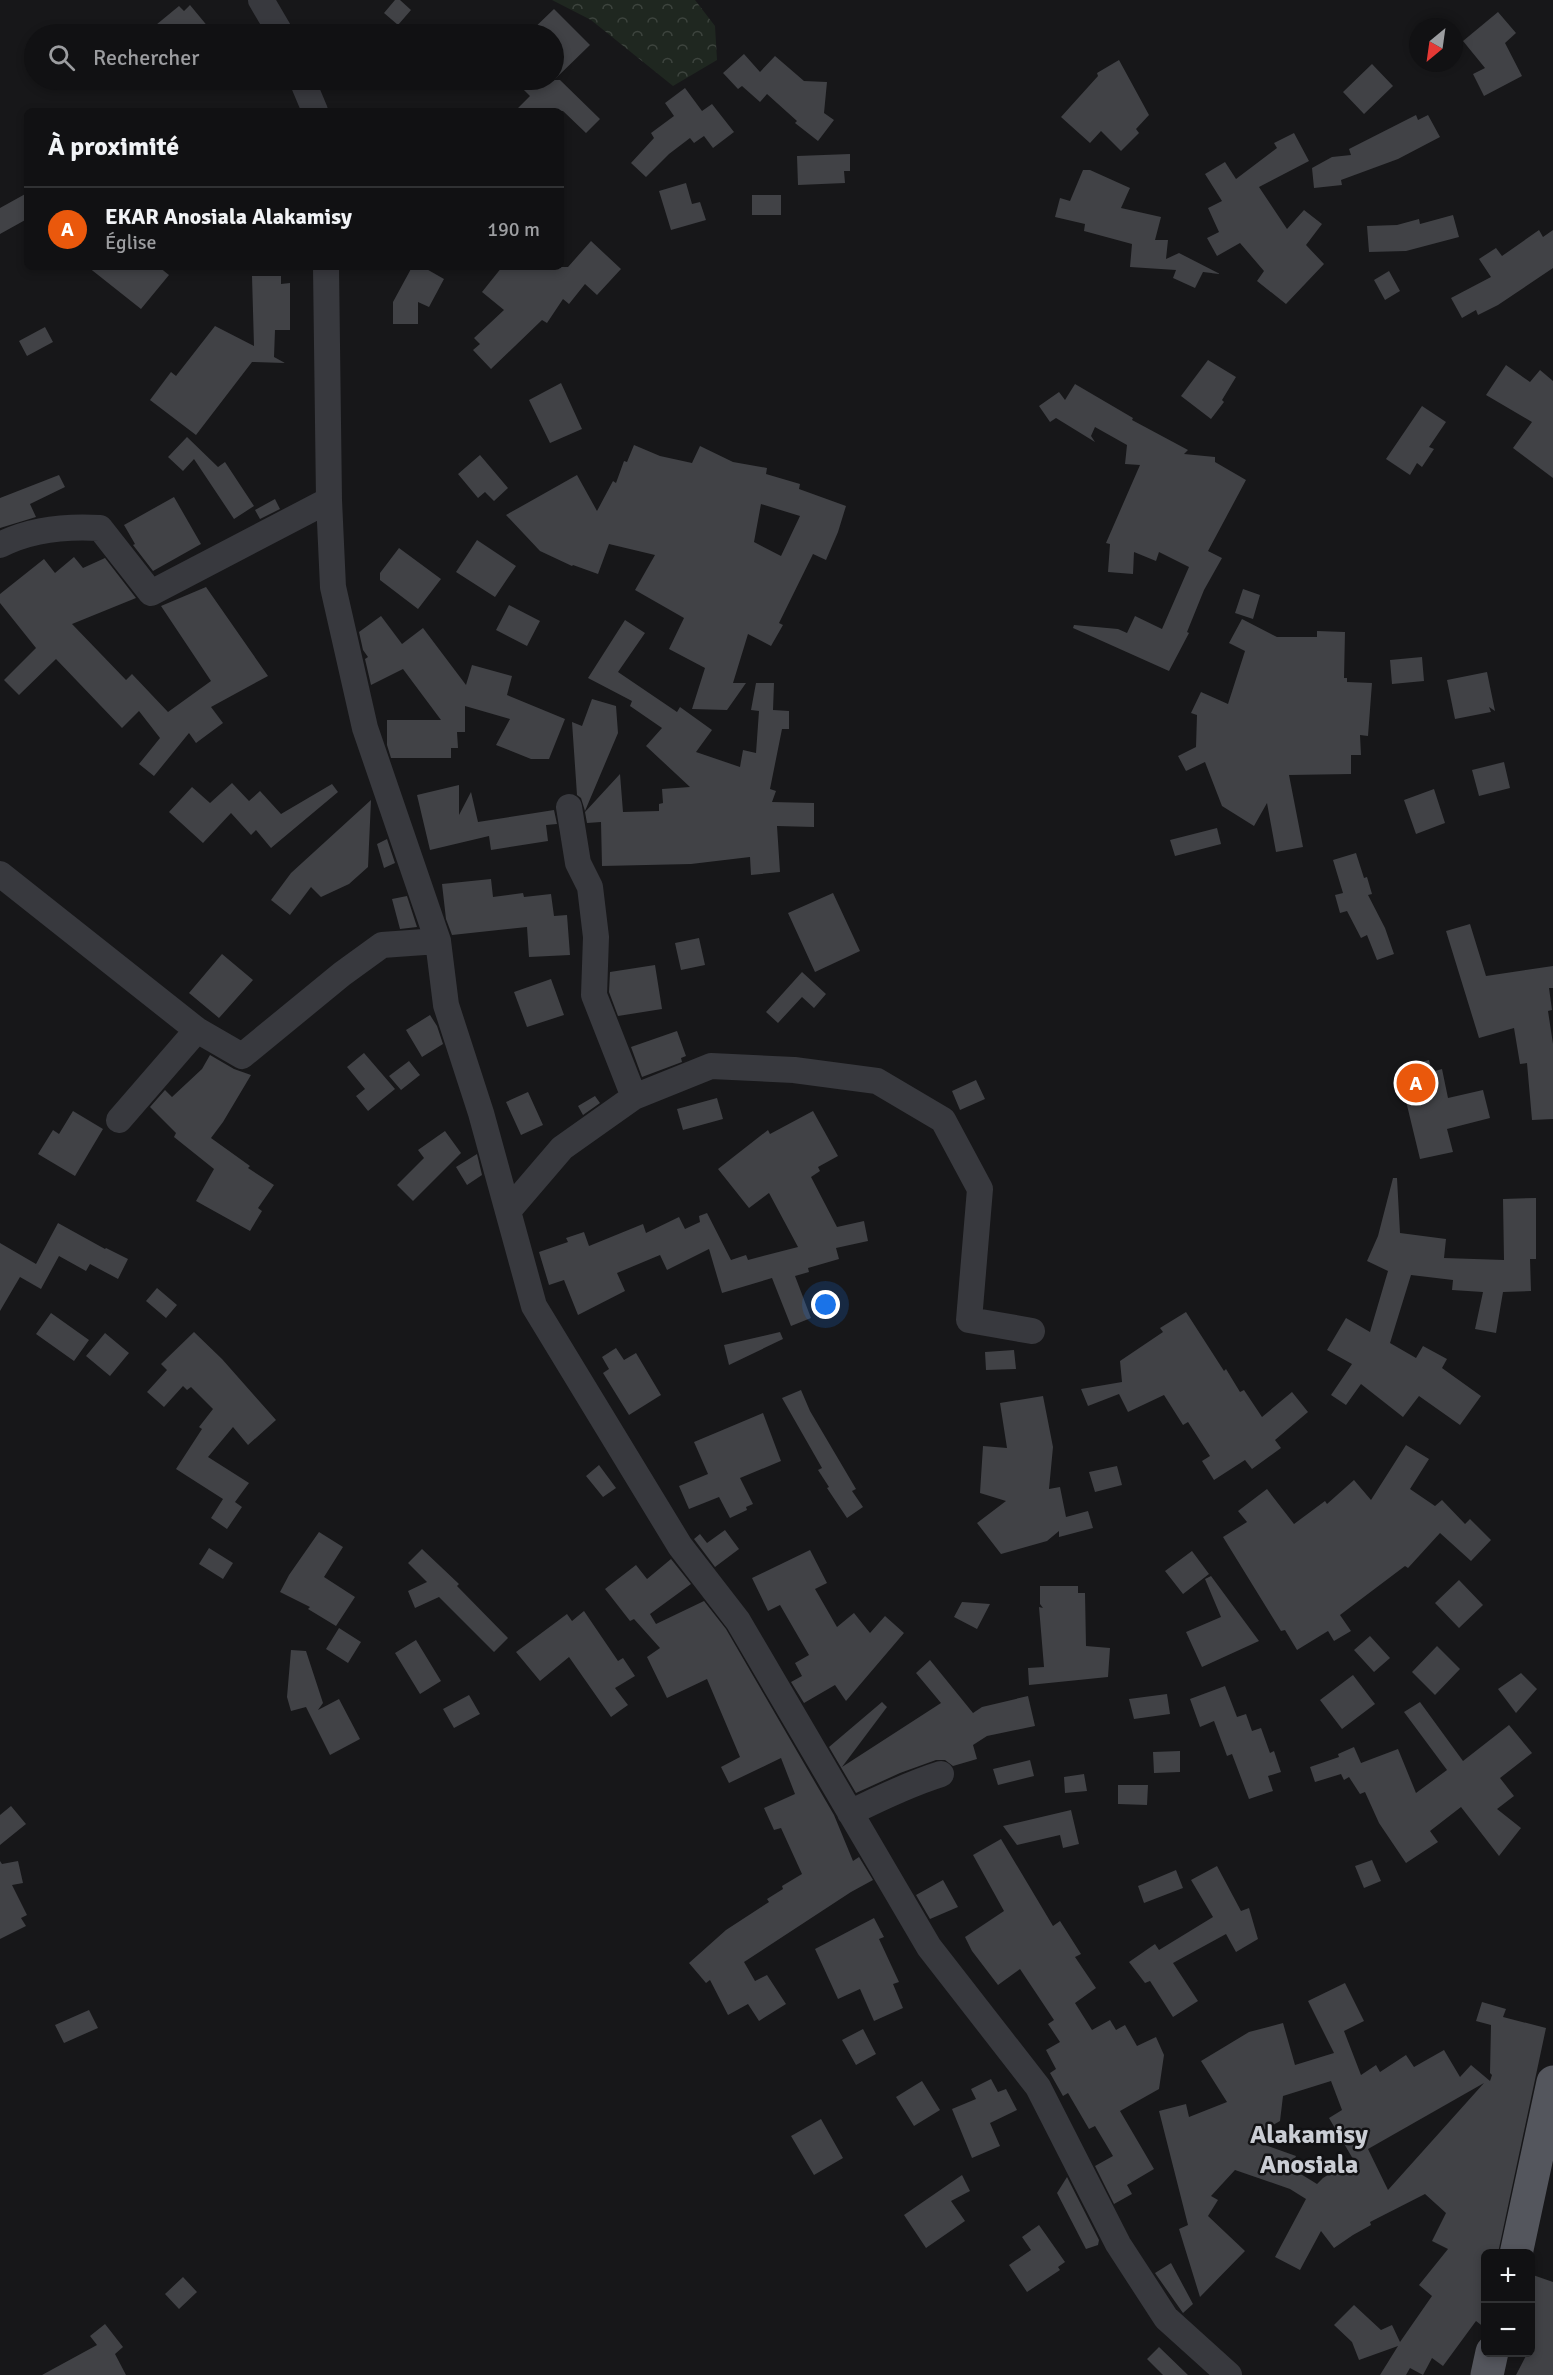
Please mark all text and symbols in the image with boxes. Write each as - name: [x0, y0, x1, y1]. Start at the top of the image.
- north arrow: [1409, 18, 1463, 72]
- search box: [24, 24, 564, 90]
- icon: search: [45, 41, 78, 74]
- text: Rechercher: [93, 44, 199, 71]
- text: À proximité: [48, 131, 179, 163]
- text: EKAR Anosiala Alakamisy: [105, 203, 352, 230]
- text: A: [61, 217, 74, 242]
- text: 190 m: [487, 217, 540, 242]
- text: Église: [105, 230, 157, 255]
- pin: A: [1396, 1060, 1436, 1106]
- your location: [811, 1290, 840, 1319]
- district label: Alakamisy Anosiala: [1250, 2119, 1368, 2181]
- map controls: [1481, 2249, 1535, 2357]
- button: +: [1481, 2249, 1535, 2303]
- button: −: [1481, 2303, 1535, 2357]

